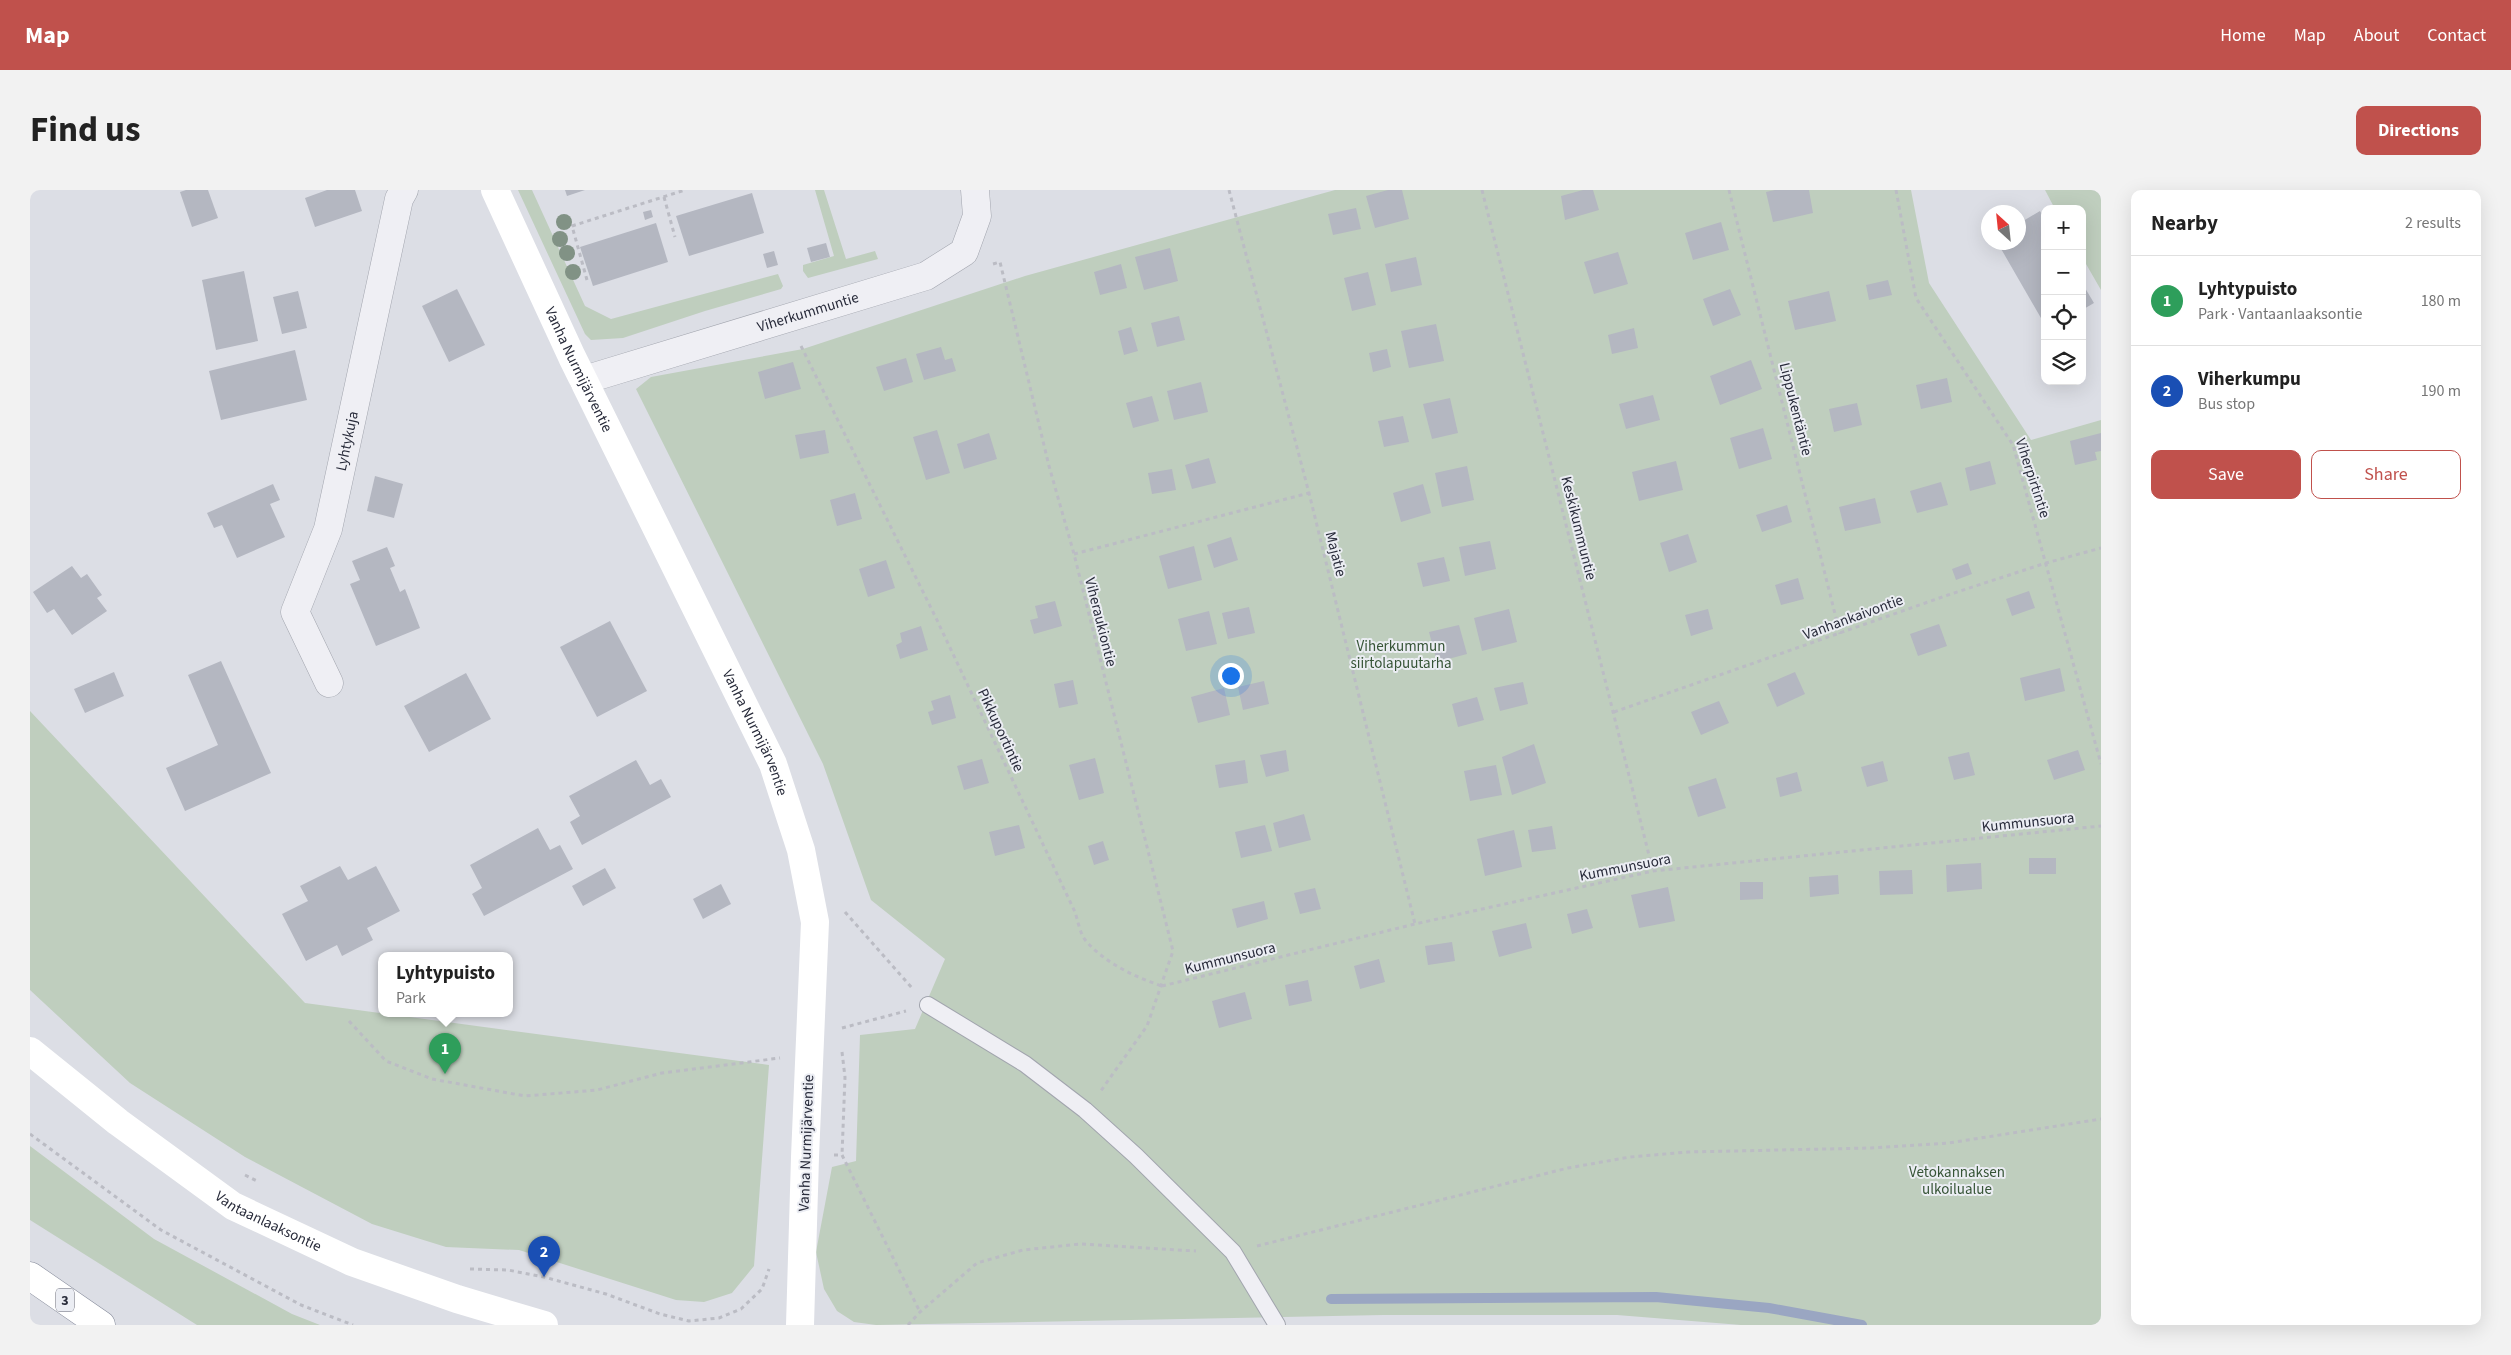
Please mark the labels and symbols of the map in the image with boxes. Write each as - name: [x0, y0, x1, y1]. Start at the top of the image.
- north arrow: [1981, 205, 2026, 250]
- street label: Viherkummuntie: [755, 287, 861, 338]
- street label: Vanha Nurmijärventie: [539, 303, 618, 436]
- street label: Lippukentäntie: [1774, 360, 1817, 458]
- street label: Lyhtykuja: [331, 409, 364, 473]
- street label: Viherpirtintie: [2010, 436, 2055, 521]
- street label: Keskikummuntie: [1555, 474, 1602, 582]
- street label: Majatie: [1320, 529, 1351, 579]
- street label: Viheraukiontie: [1079, 575, 1122, 669]
- street label: Vanhankaivontie: [1800, 590, 1906, 645]
- park label: Viherkummun siirtolapuutarha: [1350, 636, 1452, 674]
- your location: [1218, 663, 1244, 689]
- street label: Vanha Nurmijärventie: [717, 666, 793, 798]
- street label: Pikkuportintie: [972, 685, 1029, 775]
- street label: Kummunsuora: [1981, 807, 2075, 838]
- street label: Kummunsuora: [1578, 848, 1673, 887]
- street label: Kummunsuora: [1183, 937, 1278, 980]
- pin: 1: [429, 1033, 461, 1074]
- street label: Vanha Nurmijärventie: [794, 1074, 819, 1212]
- park label: Vetokannaksen ulkoilualue: [1909, 1162, 2005, 1200]
- street label: Vantaanlaaksontie: [211, 1186, 325, 1257]
- pin: 2: [528, 1236, 560, 1277]
- road number: 3: [56, 1288, 74, 1312]

